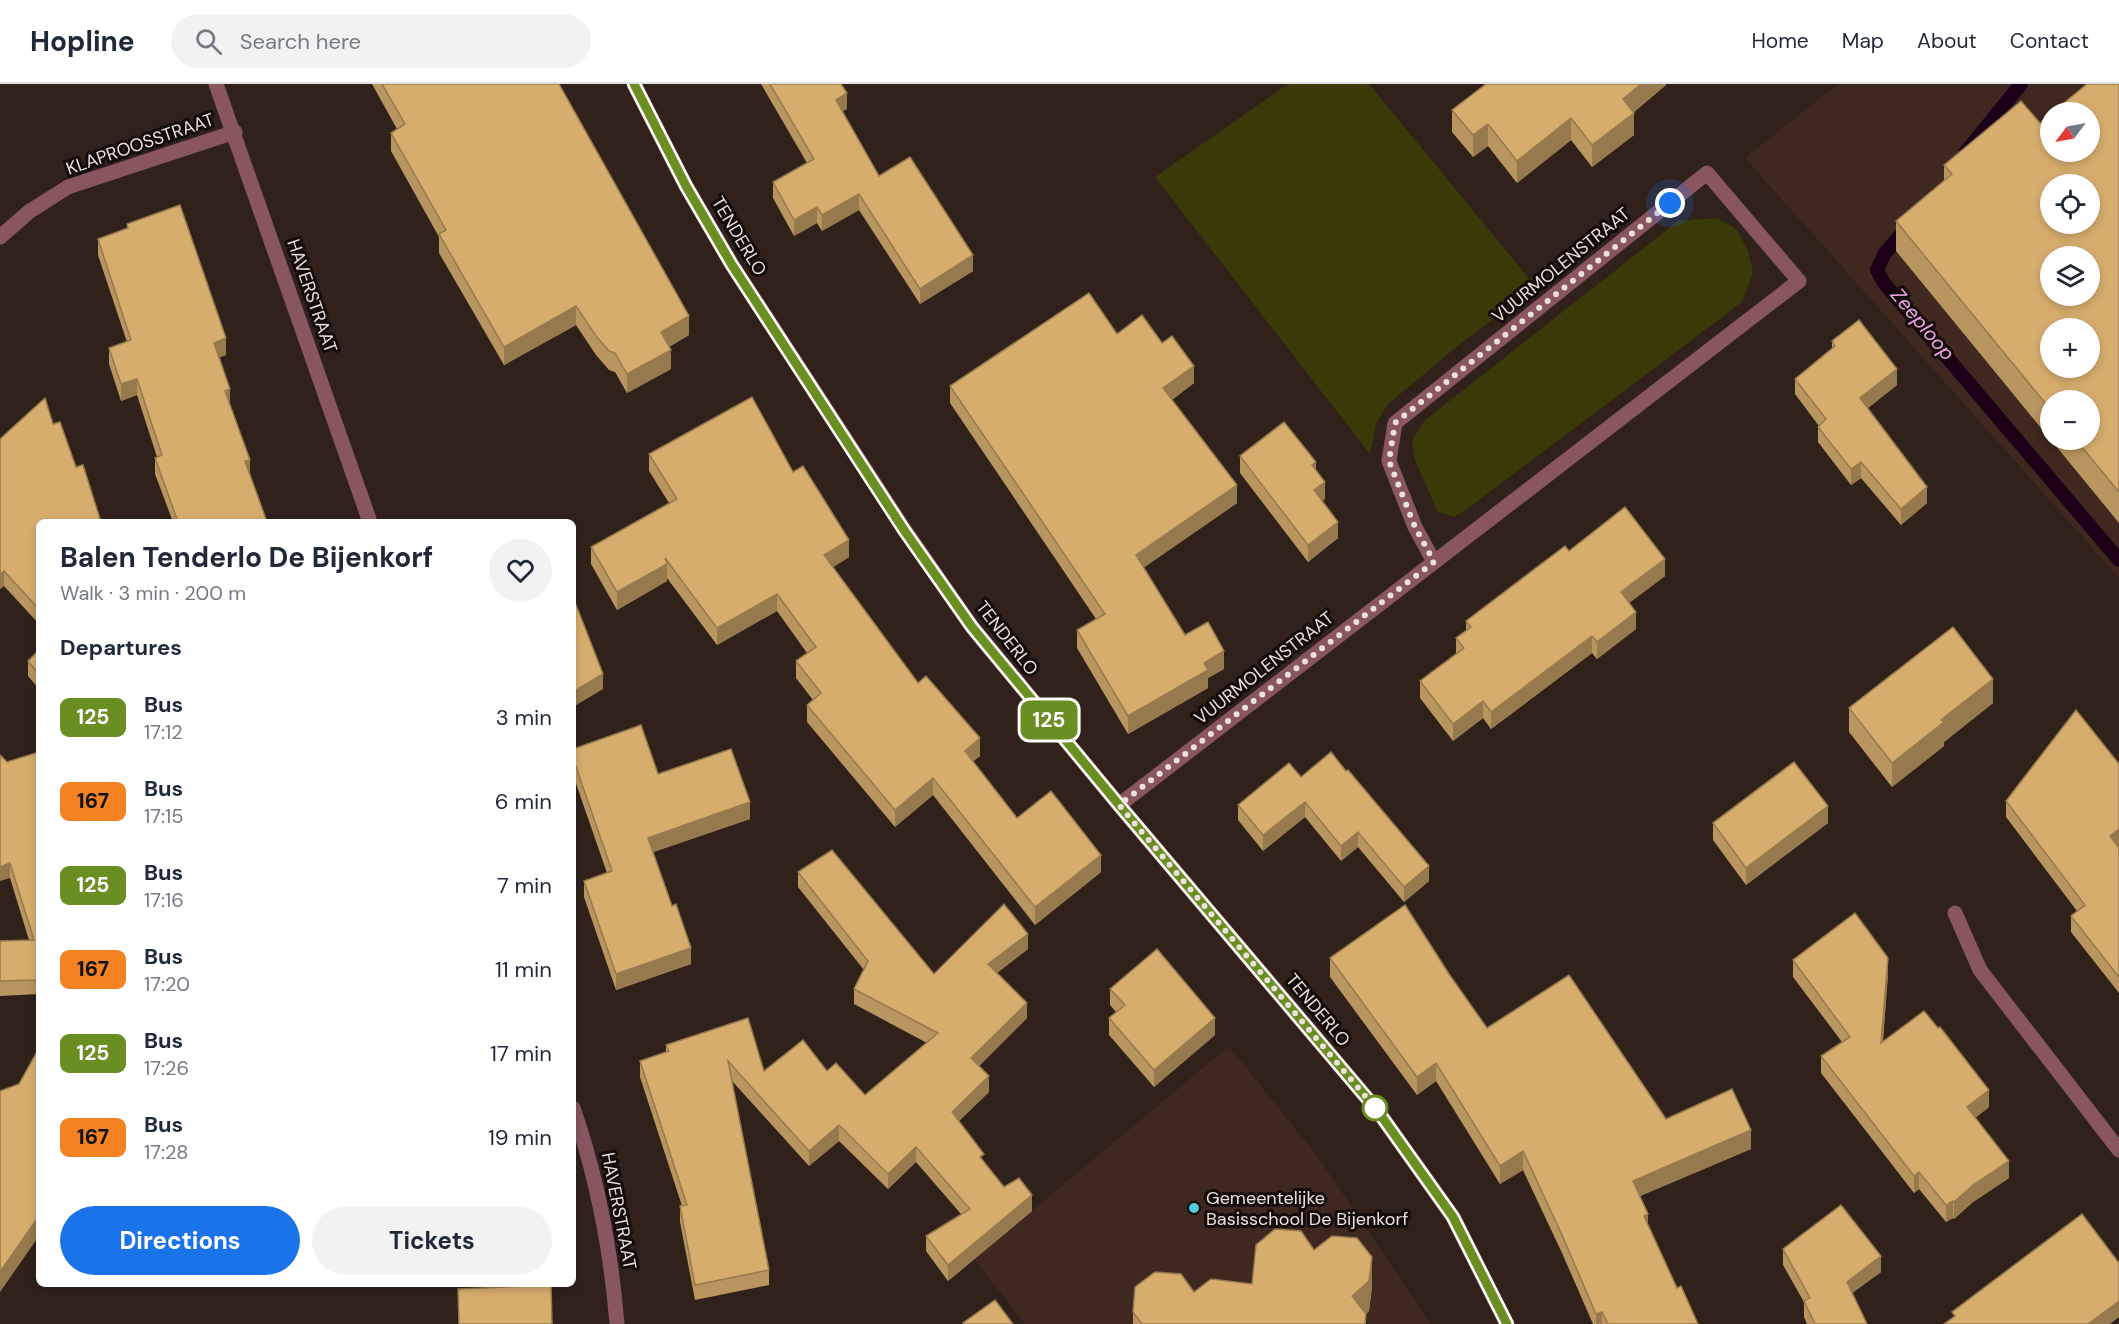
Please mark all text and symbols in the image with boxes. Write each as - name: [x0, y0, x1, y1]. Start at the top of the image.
- search box: [171, 14, 591, 68]
- text: Hopline: [30, 23, 135, 60]
- icon: search: [192, 25, 225, 58]
- text: Search here: [240, 27, 361, 56]
- text: Home: [1751, 27, 1809, 55]
- text: Map: [1842, 27, 1884, 55]
- text: About: [1917, 27, 1977, 55]
- text: Contact: [2010, 27, 2089, 55]
- north arrow: [2040, 102, 2100, 162]
- map controls: [2040, 102, 2100, 450]
- street label: KLAPROOSSTRAAT: [63, 107, 217, 181]
- button: locate: [2040, 174, 2100, 234]
- your location: [1655, 188, 1685, 218]
- street label: TENDERLO: [706, 192, 772, 280]
- street label: VUURMOLENSTRAAT: [1487, 202, 1635, 328]
- street label: HAVERSTRAAT: [281, 236, 343, 356]
- button: layers: [2040, 246, 2100, 306]
- water label: Zeeploop: [1885, 282, 1961, 366]
- button: +: [2040, 318, 2100, 378]
- button: −: [2040, 390, 2100, 450]
- text: Balen Tenderlo De Bijenkorf: [60, 539, 433, 576]
- button: heart: [489, 539, 552, 602]
- text: Walk · 3 min · 200 m: [60, 580, 246, 606]
- street label: TENDERLO: [970, 596, 1044, 680]
- street label: VUURMOLENSTRAAT: [1189, 606, 1339, 730]
- text: Departures: [60, 633, 182, 662]
- text: Bus: [144, 690, 183, 719]
- line badge: 125: [1014, 700, 1084, 740]
- text: 125: [77, 703, 109, 731]
- text: 3 min: [496, 703, 552, 732]
- text: 125: [1033, 706, 1065, 734]
- text: 17:12: [144, 719, 183, 745]
- text: Bus: [144, 774, 183, 803]
- text: 167: [77, 787, 109, 815]
- text: 6 min: [495, 787, 552, 816]
- text: 17:15: [144, 803, 183, 829]
- text: Bus: [144, 858, 183, 887]
- text: 125: [77, 871, 109, 899]
- text: 7 min: [497, 871, 552, 900]
- text: 17:16: [144, 887, 184, 913]
- text: Bus: [144, 942, 183, 971]
- text: 167: [77, 955, 109, 983]
- text: 11 min: [495, 955, 552, 984]
- street label: TENDERLO: [1280, 969, 1356, 1052]
- text: 17:20: [144, 971, 190, 997]
- text: Bus: [144, 1026, 183, 1055]
- text: 125: [77, 1039, 109, 1067]
- text: 17 min: [490, 1039, 552, 1068]
- text: 17:26: [144, 1055, 189, 1081]
- unlabelled marker: [1362, 1095, 1388, 1121]
- text: Bus: [144, 1110, 183, 1139]
- text: 167: [77, 1123, 109, 1151]
- text: 19 min: [488, 1123, 552, 1152]
- text: 17:28: [144, 1139, 188, 1165]
- street label: HAVERSTRAAT: [596, 1150, 642, 1272]
- place label: Gemeentelijke Basisschool De Bijenkorf: [1206, 1186, 1408, 1231]
- marker: Gemeentelijke Basisschool De Bijenkorf: [1187, 1201, 1201, 1215]
- button: Directions: [60, 1206, 300, 1275]
- button: Tickets: [312, 1206, 552, 1275]

